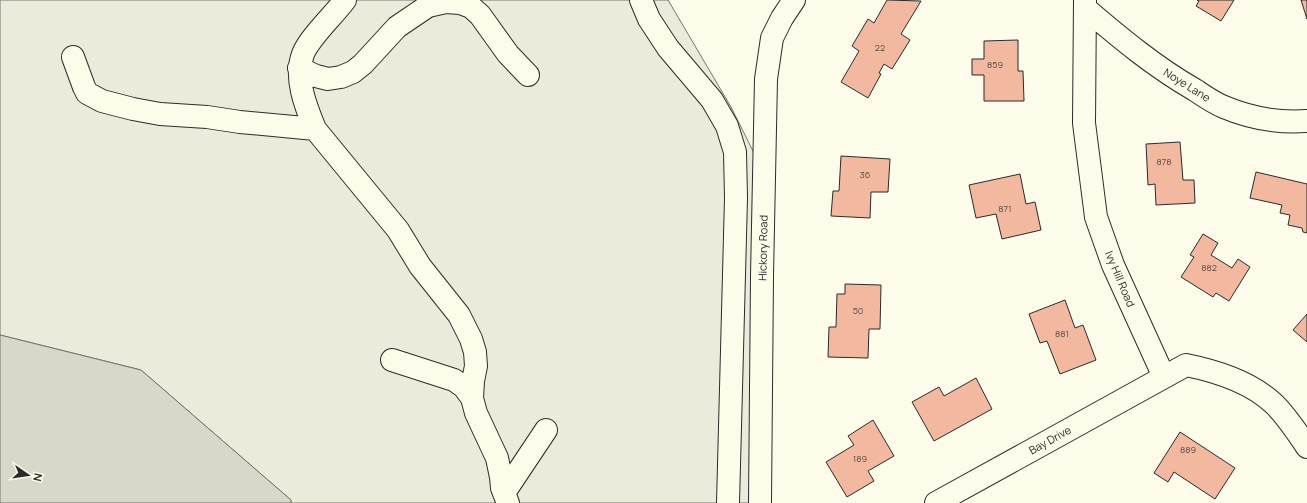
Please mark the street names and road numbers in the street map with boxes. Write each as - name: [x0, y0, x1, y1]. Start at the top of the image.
- street label: Noye Lane: [1161, 64, 1214, 105]
- street label: Hickory Road: [754, 215, 771, 281]
- street label: Ivy Hill Road: [1102, 248, 1139, 309]
- street label: Bay Drive: [1026, 422, 1074, 457]

